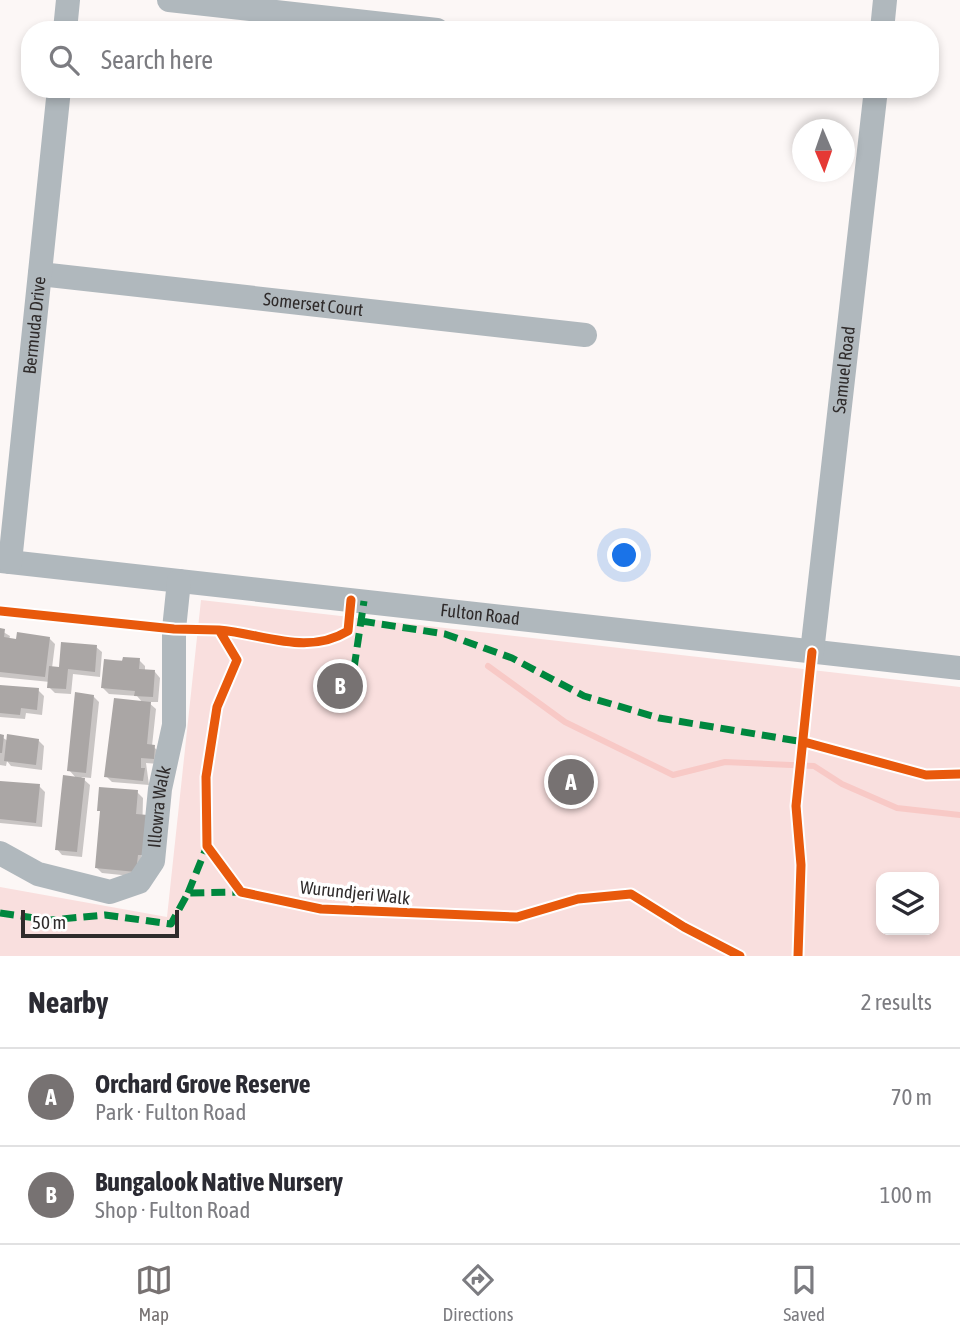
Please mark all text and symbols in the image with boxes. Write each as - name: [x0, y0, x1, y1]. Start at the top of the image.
- search box: [21, 21, 939, 98]
- icon: search: [45, 41, 83, 79]
- text: Search here: [101, 45, 213, 75]
- north arrow: [792, 119, 855, 182]
- street label: Bermuda Drive: [19, 275, 50, 375]
- street label: Somerset Court: [262, 288, 364, 320]
- street label: Samuel Road: [828, 325, 859, 414]
- your location: [607, 538, 641, 572]
- street label: Fulton Road: [439, 599, 521, 629]
- pin: B: [317, 660, 363, 712]
- pin: A: [548, 756, 594, 808]
- street label: Illowra Walk: [143, 764, 175, 849]
- map controls: [876, 872, 939, 935]
- button: layers: [876, 872, 939, 935]
- street label: Wurundjeri Walk: [299, 876, 411, 909]
- scale bar: [21, 907, 178, 939]
- text: 50 m: [32, 911, 66, 933]
- text: Nearby: [28, 985, 108, 1019]
- text: 2 results: [861, 989, 932, 1015]
- text: Orchard Grove Reserve: [95, 1069, 311, 1099]
- text: A: [45, 1084, 57, 1110]
- text: 70 m: [891, 1084, 932, 1110]
- text: Park · Fulton Road: [95, 1099, 246, 1125]
- text: Bungalook Native Nursery: [95, 1167, 343, 1197]
- text: B: [46, 1182, 56, 1208]
- text: 100 m: [880, 1182, 932, 1208]
- text: Shop · Fulton Road: [95, 1197, 250, 1223]
- tab: Map: [135, 1261, 173, 1325]
- tab: Directions: [443, 1261, 513, 1325]
- tab: Saved: [783, 1261, 825, 1325]

